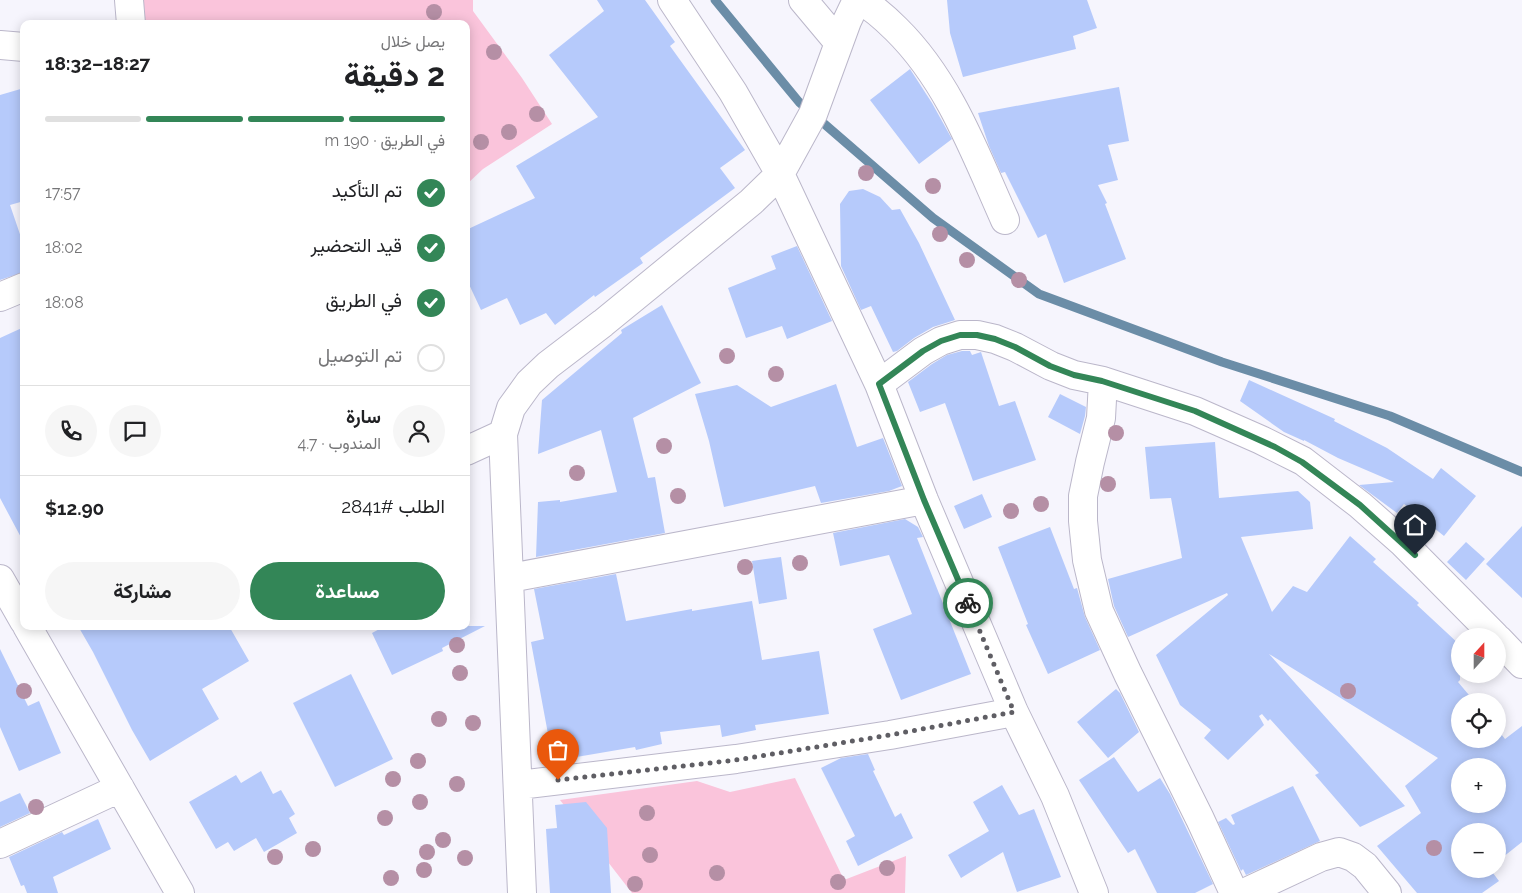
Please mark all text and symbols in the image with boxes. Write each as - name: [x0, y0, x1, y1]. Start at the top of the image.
- text: يصل خلال: [381, 32, 445, 51]
- text: 18:27–18:32: [45, 52, 150, 74]
- text: 2 دقيقة: [344, 56, 445, 93]
- text: في الطريق · 190 m: [325, 131, 445, 150]
- text: تم التأكيد: [332, 179, 402, 201]
- icon: check: [417, 179, 445, 207]
- text: 17:57: [45, 183, 81, 202]
- text: قيد التحضير: [311, 234, 402, 256]
- icon: check: [417, 234, 445, 262]
- text: 18:02: [45, 238, 82, 257]
- text: في الطريق: [326, 289, 402, 311]
- icon: check: [417, 289, 445, 317]
- text: 18:08: [45, 293, 84, 312]
- text: تم التوصيل: [318, 344, 402, 366]
- button: phone: [45, 405, 97, 457]
- button: chat: [109, 405, 161, 457]
- text: سارة: [346, 405, 381, 427]
- button: person: [393, 405, 445, 457]
- text: المندوب · 4.7: [297, 434, 381, 453]
- text: الطلب #2841: [341, 495, 445, 517]
- text: $12.90: [45, 497, 104, 519]
- pin: [1394, 504, 1436, 555]
- icon: home: [1401, 511, 1429, 539]
- button: مشاركة: [45, 562, 240, 620]
- button: مساعدة: [250, 562, 445, 620]
- courier: [943, 578, 993, 628]
- icon: bike: [954, 589, 982, 617]
- north arrow: [1451, 628, 1506, 682]
- map controls: [1451, 628, 1506, 878]
- button: locate: [1451, 693, 1506, 748]
- pin: [537, 729, 579, 780]
- icon: bag: [544, 736, 572, 764]
- button: +: [1451, 758, 1506, 813]
- button: −: [1451, 823, 1506, 878]

